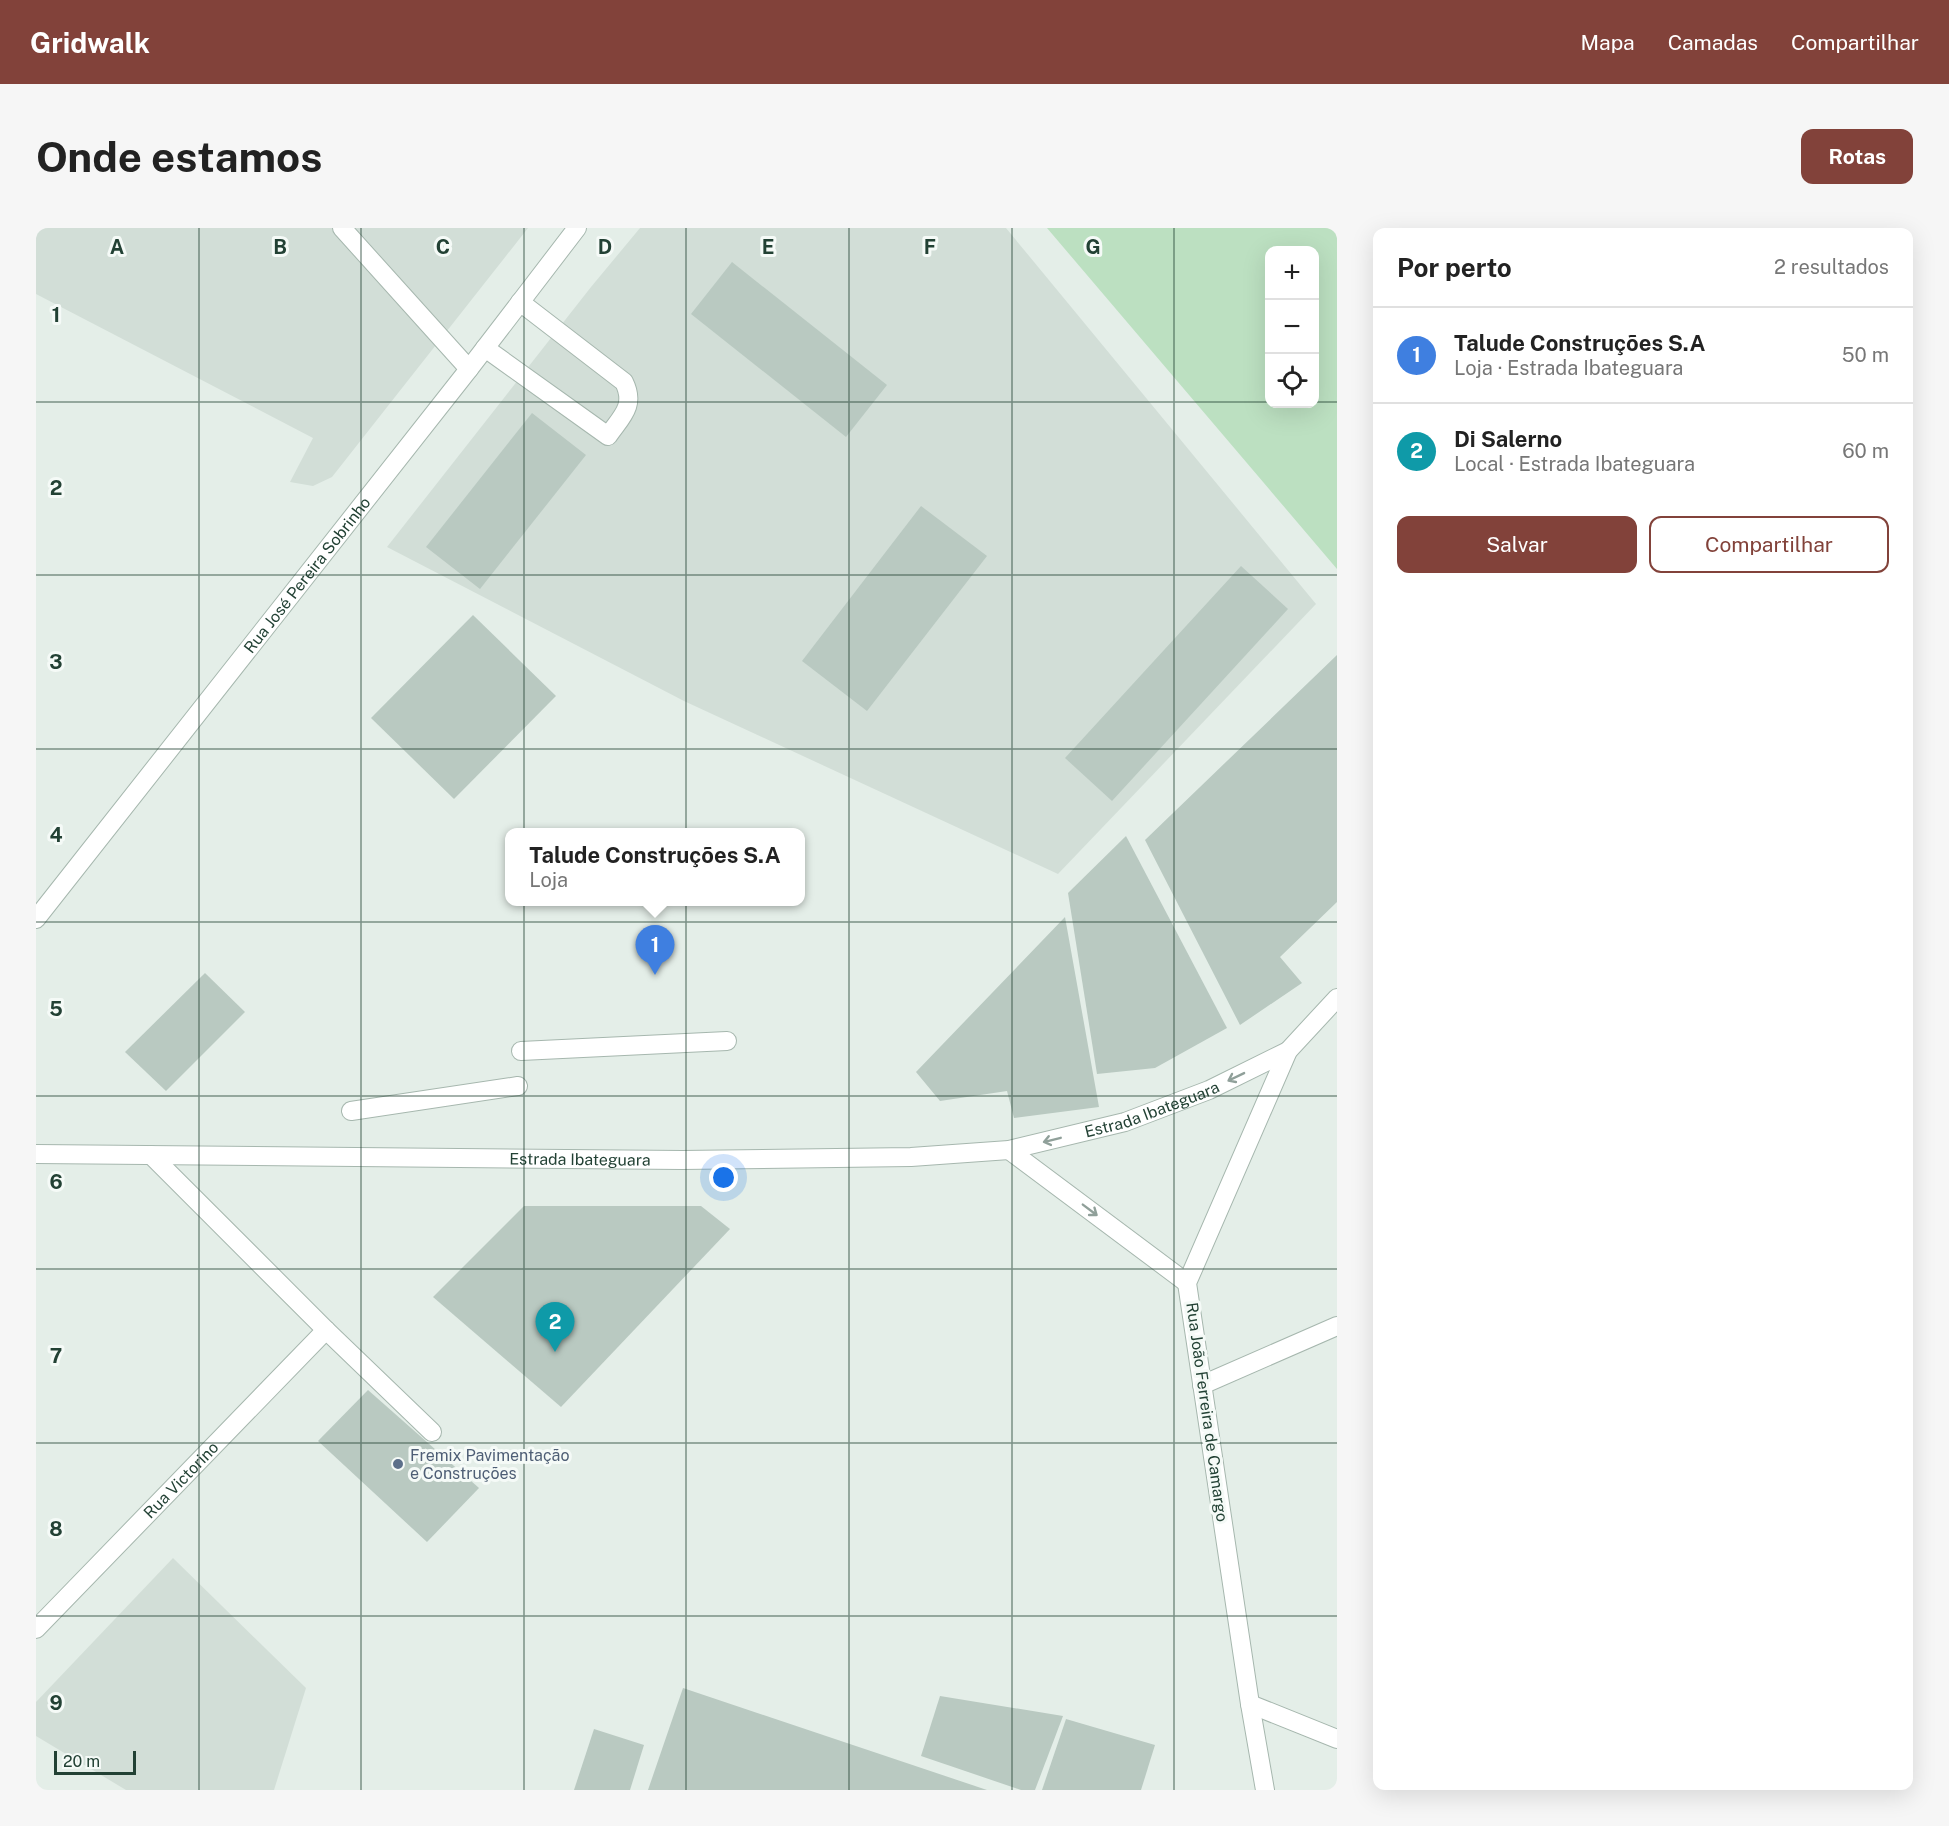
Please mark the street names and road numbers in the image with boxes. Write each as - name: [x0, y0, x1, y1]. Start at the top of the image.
- street label: Rua José Pereira Sobrinho: [240, 493, 374, 657]
- street label: Estrada Ibateguara: [1083, 1077, 1222, 1141]
- street label: Estrada Ibateguara: [509, 1149, 651, 1169]
- street label: Rua João Ferreira de Camargo: [1182, 1301, 1232, 1523]
- street label: Rua Victorino: [139, 1437, 222, 1522]

